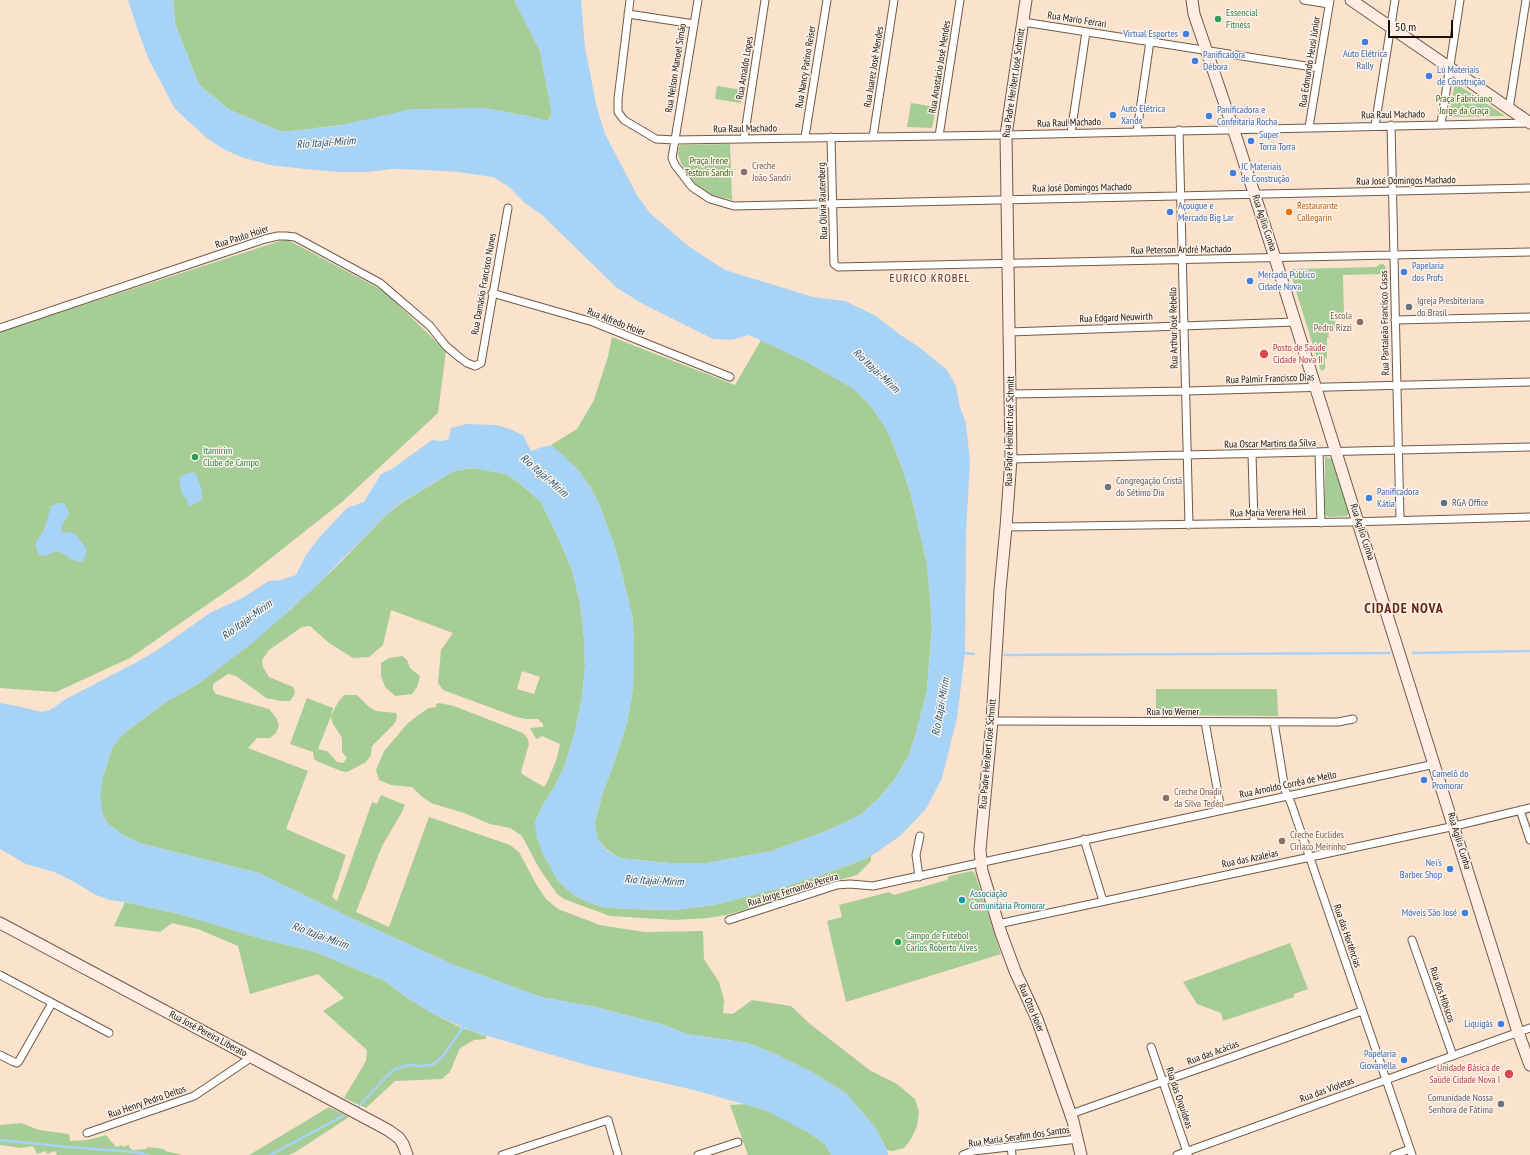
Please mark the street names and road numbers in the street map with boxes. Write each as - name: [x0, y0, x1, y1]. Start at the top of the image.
- street label: Rua Mario Ferrari: [1047, 9, 1107, 31]
- street label: Rua Edmundo Heusi Júnior: [1297, 16, 1323, 108]
- street label: Rua Anastácio José Mendes: [927, 20, 953, 114]
- street label: Rua Nelson Manoel Simão: [663, 22, 689, 114]
- street label: Rua Nancy Patino Reiser: [794, 25, 818, 109]
- street label: Rua Juarez José Mendes: [862, 26, 886, 108]
- street label: Rua Padre Heribert José Schmitt: [1000, 28, 1028, 138]
- street label: Rua Arnaldo Lopes: [734, 35, 756, 101]
- street label: Rua Raul Machado: [1361, 108, 1425, 122]
- street label: Rua Raul Machado: [1037, 116, 1101, 130]
- street label: Rua Raul Machado: [713, 122, 777, 136]
- street label: Rua Olívia Rautenberg: [816, 162, 830, 240]
- street label: Rua José Domingos Machado: [1356, 174, 1456, 188]
- street label: Rua José Domingos Machado: [1032, 181, 1132, 195]
- street label: Rua Agílio Cunha: [1249, 193, 1279, 253]
- street label: Rua Paulo Hoier: [214, 223, 270, 251]
- street label: Rua Damásio Francisco Nunes: [469, 232, 499, 336]
- street label: Rua Peterson André Machado: [1131, 243, 1231, 257]
- street label: Rua Pantaleão Francisco Casas: [1378, 270, 1392, 376]
- street label: Rua Arthur José Rebello: [1167, 287, 1181, 369]
- street label: Rua Alfredo Hoier: [585, 305, 647, 339]
- street label: Rua Edgard Neuwirth: [1079, 311, 1153, 325]
- street label: Rua Palmir Francisco Dias: [1226, 371, 1314, 387]
- street label: Rua Padre Heribert José Schmitt: [1003, 376, 1017, 486]
- street label: Rua Oscar Martins da Silva: [1224, 437, 1316, 451]
- street label: Rua Agílio Cunha: [1347, 502, 1377, 562]
- street label: Rua Maria Verena Heil: [1230, 506, 1306, 520]
- street label: Rua Padre Heribert José Schmitt: [977, 699, 999, 809]
- street label: Rua Ivo Werner: [1147, 706, 1199, 718]
- street label: Rua Arnoldo Corrêa de Mello: [1238, 769, 1338, 801]
- street label: Rua Agílio Cunha: [1445, 811, 1473, 871]
- street label: Rua das Azaleias: [1221, 847, 1279, 871]
- street label: Rua Jorge Fernando Pereira: [746, 871, 840, 909]
- street label: Rua das Hortências: [1331, 903, 1363, 969]
- street label: Rua dos Hibiscos: [1427, 966, 1457, 1024]
- street label: Rua Otto Hoier: [1015, 982, 1047, 1034]
- street label: Rua José Pereira Liberato: [167, 1008, 249, 1060]
- street label: Rua das Acácias: [1185, 1038, 1241, 1068]
- street label: Rua das Orquídeas: [1163, 1066, 1195, 1130]
- street label: Rua das Violetas: [1298, 1075, 1356, 1105]
- street label: Rua Henry Pedro Deitos: [106, 1083, 188, 1121]
- street label: Rua Maria Serafim dos Santos: [968, 1124, 1070, 1150]

